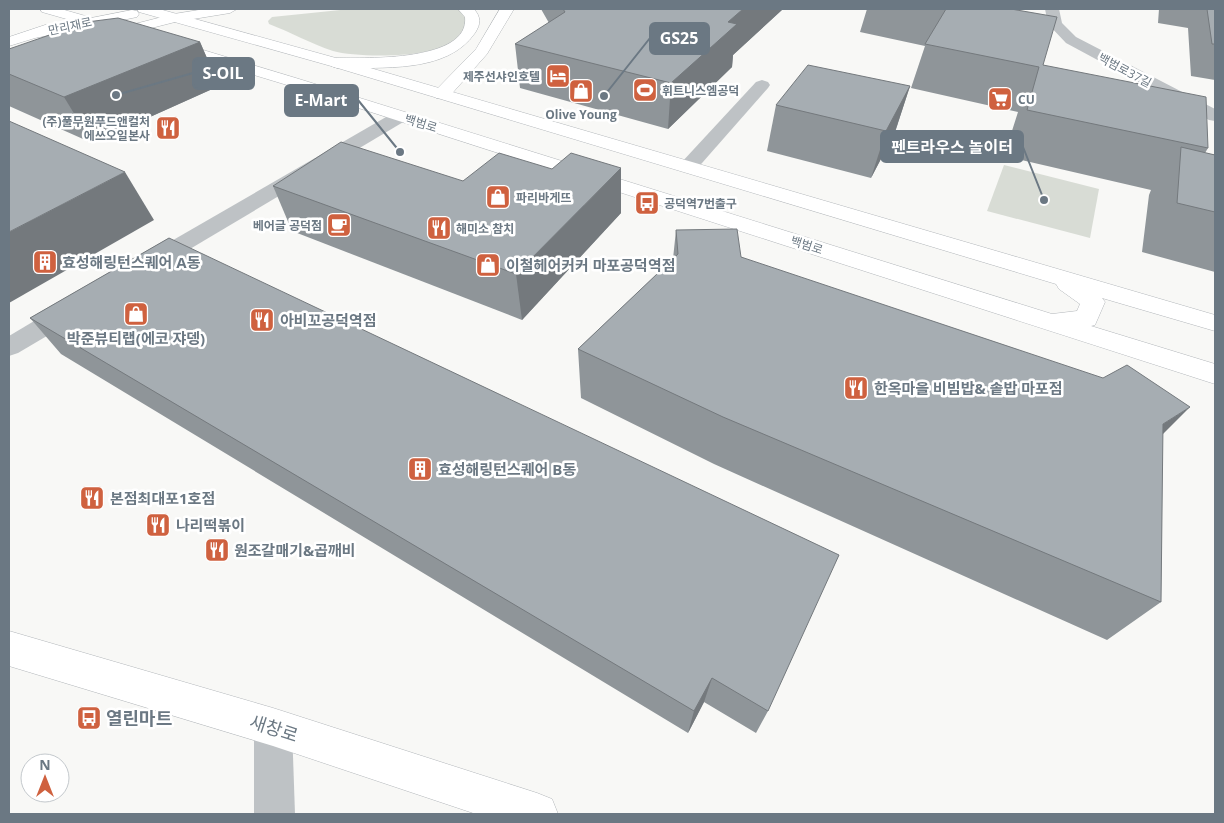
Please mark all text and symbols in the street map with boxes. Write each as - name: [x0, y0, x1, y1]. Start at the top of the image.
- street label: 만리재로: [47, 13, 93, 39]
- callout: GS25: [650, 23, 709, 54]
- text: GS25: [660, 27, 698, 49]
- street label: 백범로37길: [1095, 49, 1155, 91]
- callout: S-OIL: [193, 58, 254, 89]
- text: S-OIL: [202, 62, 244, 84]
- hotel icon: 제주선샤인호텔: [545, 63, 571, 89]
- place label: 제주선샤인호텔: [463, 68, 540, 85]
- sports icon: 휘트니스엠공덕: [632, 77, 658, 103]
- shop icon: Olive Young: [568, 78, 594, 104]
- place label: 휘트니스엠공덕: [662, 82, 739, 99]
- callout: E-Mart: [285, 85, 358, 116]
- supermarket icon: CU: [987, 86, 1013, 112]
- text: E-Mart: [294, 89, 348, 111]
- place label: CU: [1018, 91, 1035, 108]
- place label: Olive Young: [545, 106, 617, 123]
- street label: 백범로: [403, 110, 439, 136]
- place label: (주)풀무원푸드앤컬처 에쓰오일본사: [43, 113, 150, 144]
- restaurant icon: (주)풀무원푸드앤컬처 에쓰오일본사: [155, 115, 181, 141]
- callout: 펜트라우스 놀이터: [881, 131, 1023, 162]
- text: 펜트라우스 놀이터: [891, 136, 1013, 158]
- shop icon: 파리바게뜨: [485, 184, 511, 210]
- place label: 파리바게뜨: [516, 189, 571, 206]
- bus stop icon: 공덕역7번출구: [634, 190, 660, 216]
- place label: 공덕역7번출구: [664, 195, 737, 212]
- cafe icon: 베어글 공덕점: [326, 212, 352, 238]
- restaurant icon: 해미소 참치: [426, 215, 452, 241]
- place label: 베어글 공덕점: [253, 217, 322, 234]
- place label: 해미소 참치: [456, 220, 514, 237]
- street label: 백범로: [789, 232, 825, 258]
- building icon: 효성해링턴스퀘어 A동: [32, 249, 58, 275]
- place label: 효성해링턴스퀘어 A동: [62, 252, 201, 272]
- shop icon: 이철헤어커커 마포공덕역점: [475, 252, 501, 278]
- place label: 이철헤어커커 마포공덕역점: [506, 255, 676, 275]
- shop icon: 박준뷰티랩(에코 쟈뎅): [123, 301, 149, 327]
- restaurant icon: 아비꼬공덕역점: [249, 307, 275, 333]
- place label: 아비꼬공덕역점: [280, 310, 377, 330]
- place label: 박준뷰티랩(에코 쟈뎅): [67, 328, 205, 348]
- restaurant icon: 한옥마을 비빔밥& 솥밥 마포점: [843, 375, 869, 401]
- place label: 한옥마을 비빔밥& 솥밥 마포점: [874, 378, 1063, 398]
- building icon: 효성해링턴스퀘어 B동: [407, 456, 433, 482]
- place label: 효성해링턴스퀘어 B동: [438, 459, 576, 479]
- restaurant icon: 본점최대포1호점: [79, 485, 105, 511]
- place label: 본점최대포1호점: [110, 488, 215, 508]
- restaurant icon: 나리떡볶이: [145, 512, 171, 538]
- place label: 나리떡볶이: [176, 515, 245, 535]
- restaurant icon: 원조갈매기&곱깨비: [204, 537, 230, 563]
- place label: 원조갈매기&곱깨비: [234, 540, 356, 560]
- bus stop icon: 열린마트: [76, 705, 102, 731]
- place label: 열린마트: [106, 706, 172, 730]
- street label: 새창로: [247, 709, 301, 747]
- north arrow: [20, 753, 70, 803]
- text: N: [39, 755, 51, 774]

